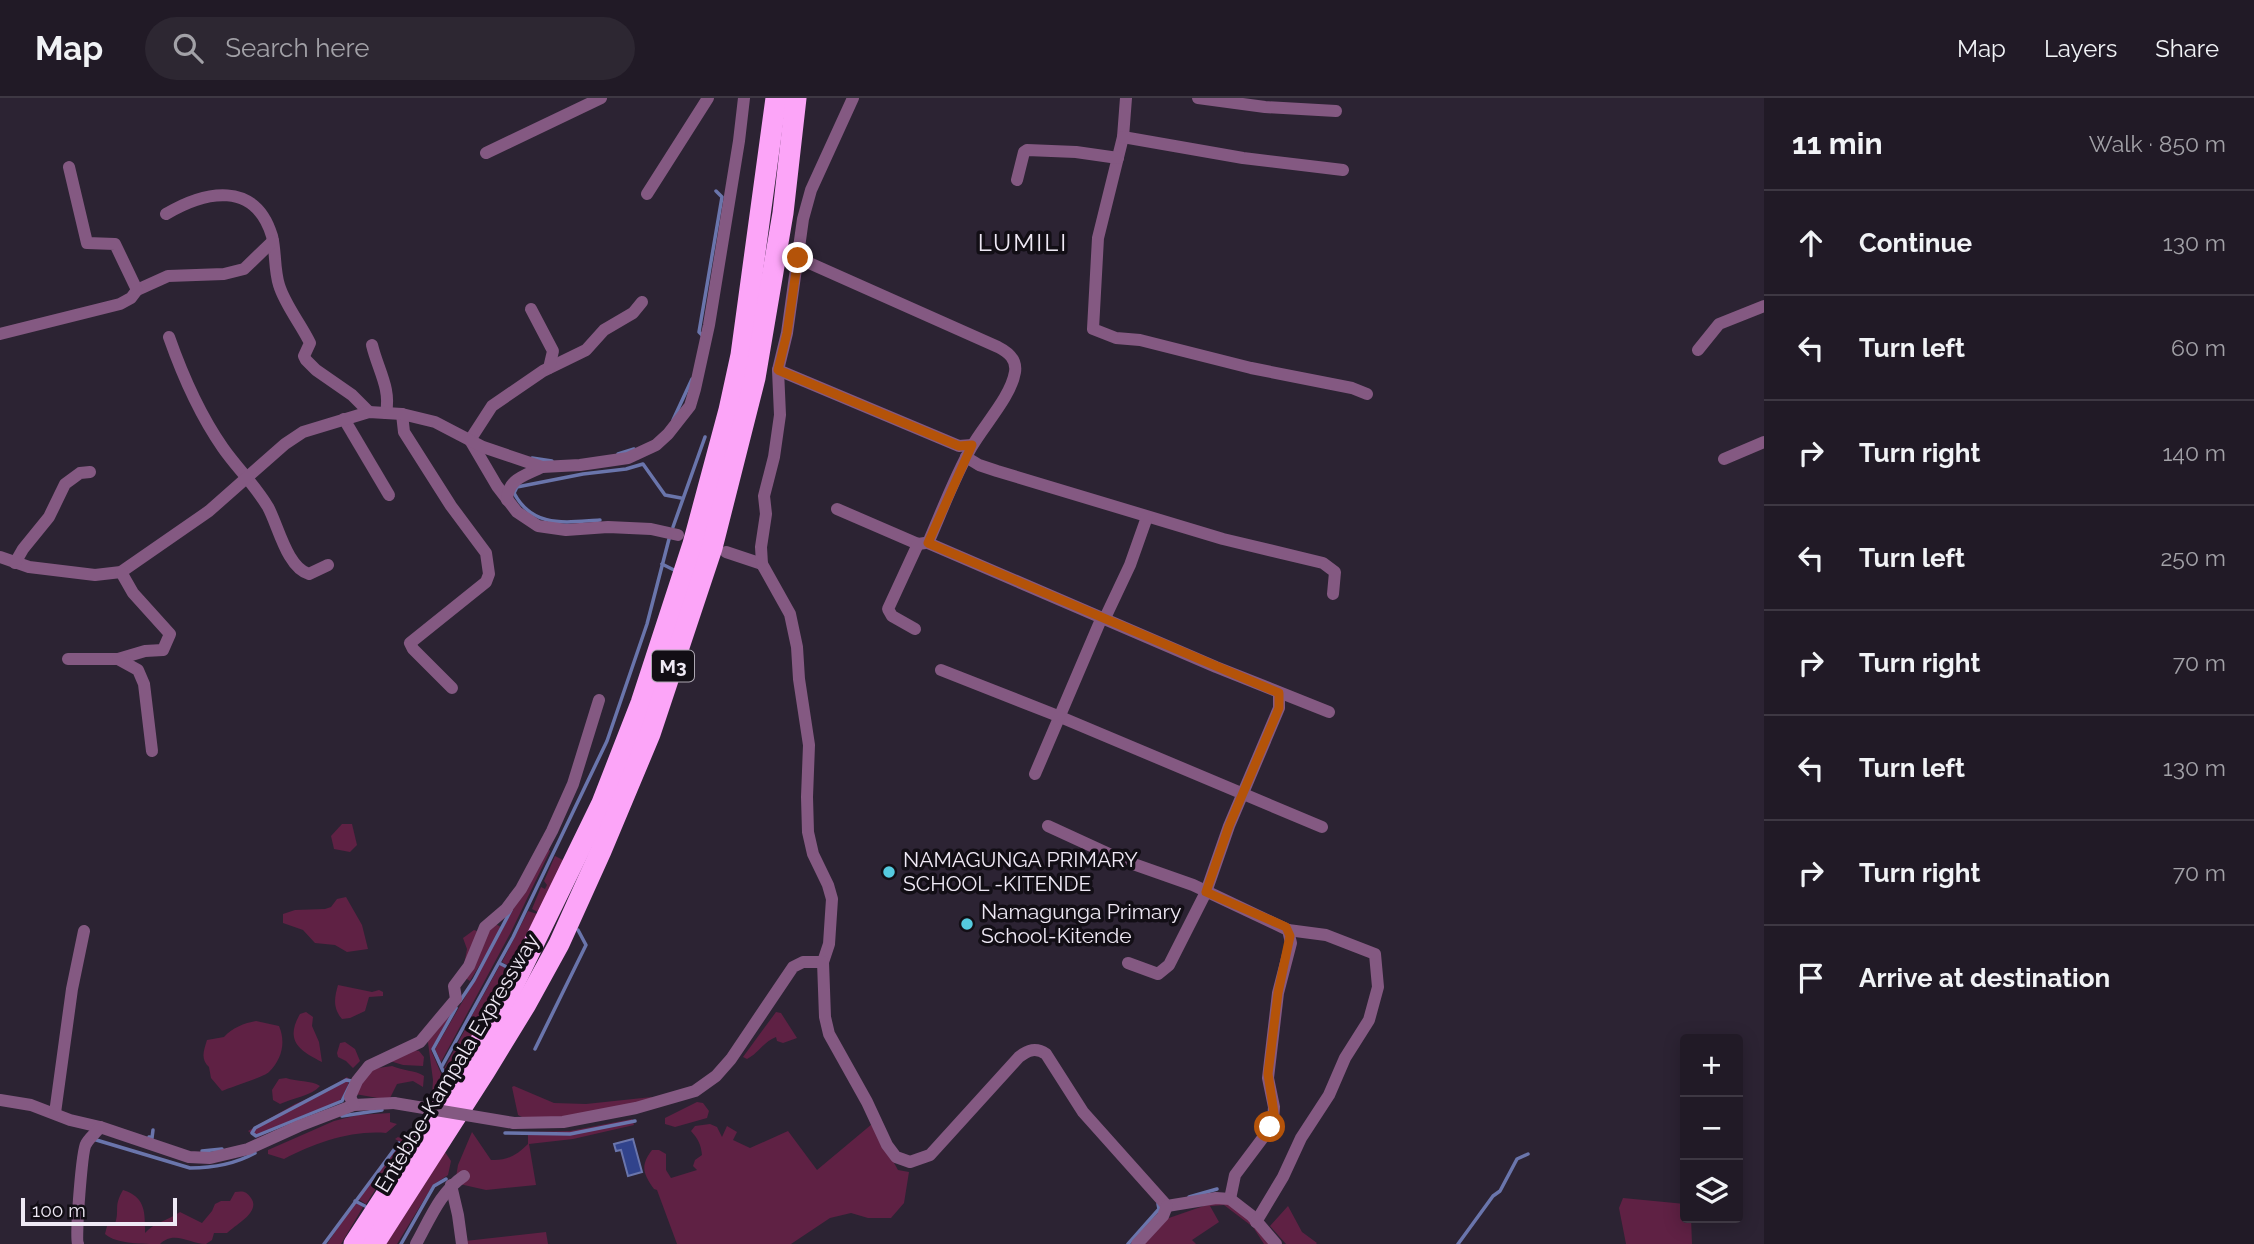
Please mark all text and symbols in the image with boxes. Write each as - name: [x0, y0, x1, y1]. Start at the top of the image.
- search box: [145, 17, 635, 80]
- text: Map: [35, 29, 103, 68]
- icon: search: [169, 29, 207, 67]
- text: Search here: [225, 33, 370, 63]
- text: Map: [1957, 34, 2006, 63]
- text: Layers: [2044, 34, 2117, 63]
- text: Share: [2155, 34, 2219, 63]
- text: 11 min: [1792, 126, 1883, 161]
- text: Walk · 850 m: [2089, 130, 2226, 157]
- icon: ahead: [1792, 224, 1830, 262]
- district label: LUMILI: [978, 228, 1068, 257]
- text: Continue: [1859, 228, 1972, 258]
- text: 130 m: [2163, 229, 2226, 256]
- route end: [782, 242, 813, 273]
- icon: left: [1792, 329, 1830, 367]
- text: Turn left: [1859, 333, 1965, 363]
- text: 60 m: [2171, 334, 2226, 361]
- icon: right: [1792, 434, 1830, 472]
- text: Turn right: [1859, 438, 1980, 468]
- text: 140 m: [2163, 439, 2226, 466]
- icon: left: [1792, 539, 1830, 577]
- text: Turn left: [1859, 543, 1965, 573]
- text: 250 m: [2160, 544, 2226, 571]
- icon: right: [1792, 644, 1830, 682]
- text: Turn right: [1859, 648, 1980, 678]
- text: 70 m: [2173, 649, 2226, 676]
- road number: M3: [652, 650, 694, 681]
- icon: left: [1792, 749, 1830, 787]
- text: Turn left: [1859, 753, 1965, 783]
- text: 130 m: [2163, 754, 2226, 781]
- place label: NAMAGUNGA PRIMARY SCHOOL -KITENDE: [903, 847, 1138, 896]
- icon: right: [1792, 854, 1830, 892]
- text: Turn right: [1859, 858, 1980, 888]
- text: 70 m: [2173, 859, 2226, 886]
- marker: NAMAGUNGA PRIMARY SCHOOL -KITENDE: [881, 864, 897, 880]
- place label: Namagunga Primary School-Kitende: [981, 899, 1181, 948]
- marker: Namagunga Primary School-Kitende: [959, 916, 975, 932]
- street label: Entebbe-Kampala Expressway: [369, 929, 544, 1197]
- icon: arrive: [1792, 959, 1830, 997]
- text: Arrive at destination: [1859, 963, 2110, 993]
- map controls: [1680, 1034, 1743, 1223]
- button: +: [1680, 1034, 1743, 1097]
- button: −: [1680, 1097, 1743, 1160]
- route start: [1254, 1111, 1285, 1142]
- button: layers: [1680, 1160, 1743, 1223]
- scale bar: [21, 1195, 177, 1227]
- text: 100 m: [32, 1199, 86, 1221]

